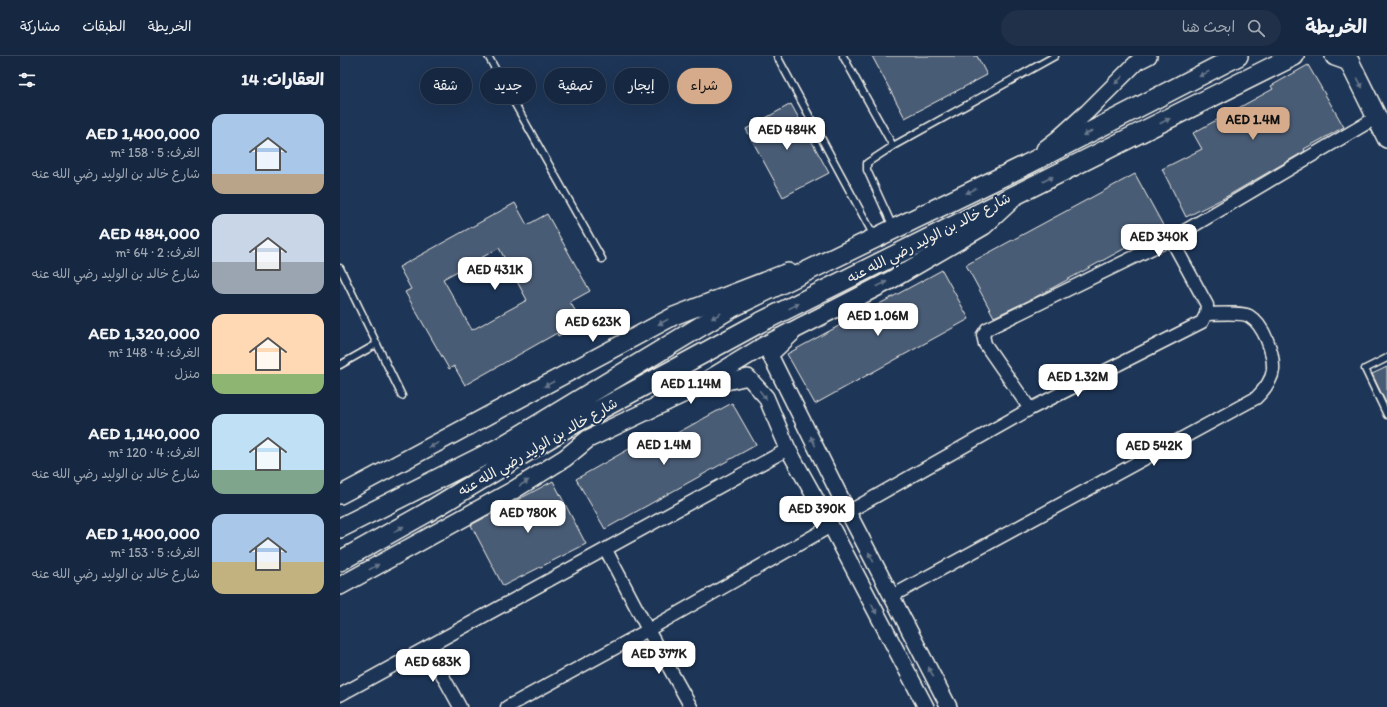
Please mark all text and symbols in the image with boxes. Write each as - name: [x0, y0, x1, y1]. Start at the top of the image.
- search box: [1001, 10, 1281, 46]
- text: الخريطة: [1305, 15, 1367, 38]
- icon: search: [1245, 17, 1267, 39]
- text: مشاركة: [20, 18, 60, 35]
- text: الطبقات: [82, 18, 126, 35]
- text: الخريطة: [148, 18, 191, 35]
- text: ابحث هنا: [1182, 18, 1235, 36]
- chip: شقة: [420, 68, 472, 104]
- chip: جديد: [480, 68, 536, 104]
- chip: تصفية: [544, 68, 606, 104]
- chip: إيجار: [614, 68, 669, 104]
- chip: شراء: [677, 68, 732, 104]
- icon: filters: [16, 69, 38, 91]
- text: العقارات: 14: [241, 69, 324, 89]
- one-way arrow: [1198, 71, 1209, 77]
- one-way arrow: [1114, 75, 1124, 85]
- one-way arrow: [1357, 77, 1363, 89]
- pin: AED 1.4M: [1212, 107, 1294, 141]
- text: AED 1.4M: [1226, 112, 1280, 127]
- pin: AED 484K: [746, 117, 828, 151]
- one-way arrow: [1159, 117, 1170, 124]
- text: AED 484K: [758, 122, 816, 137]
- text: AED 1,400,000: [86, 123, 200, 143]
- icon: home: [244, 130, 292, 178]
- one-way arrow: [1082, 130, 1094, 136]
- text: الغرف: 5 · 158 m²: [110, 145, 200, 160]
- text: شارع خالد بن الوليد رضي الله عنه: [32, 166, 200, 181]
- one-way arrow: [1043, 176, 1054, 182]
- one-way arrow: [966, 188, 977, 194]
- street label: شارع خالد بن الوليد رضي الله عنه: [844, 189, 1015, 290]
- text: AED 484,000: [99, 223, 200, 243]
- pin: AED 340K: [1118, 224, 1200, 258]
- text: AED 340K: [1130, 229, 1188, 244]
- icon: home: [244, 230, 292, 278]
- text: الغرف: 2 · 64 m²: [115, 245, 200, 260]
- pin: AED 431K: [454, 257, 536, 291]
- text: AED 431K: [467, 262, 523, 277]
- text: شارع خالد بن الوليد رضي الله عنه: [32, 266, 200, 281]
- one-way arrow: [876, 281, 888, 288]
- one-way arrow: [788, 303, 800, 309]
- pin: AED 1.06M: [832, 303, 924, 337]
- text: AED 1.06M: [847, 308, 909, 323]
- pin: AED 623K: [552, 309, 634, 343]
- one-way arrow: [710, 312, 722, 319]
- text: AED 623K: [565, 314, 621, 329]
- one-way arrow: [657, 319, 669, 325]
- text: AED 1,320,000: [88, 323, 200, 343]
- icon: home: [244, 330, 292, 378]
- text: الغرف: 4 · 148 m²: [108, 345, 200, 360]
- pin: AED 1.32M: [1032, 364, 1124, 398]
- text: منزل: [174, 366, 200, 381]
- text: AED 1.32M: [1048, 369, 1108, 384]
- pin: AED 1.14M: [645, 371, 737, 405]
- text: AED 1.14M: [661, 376, 721, 391]
- one-way arrow: [543, 380, 554, 387]
- one-way arrow: [758, 389, 767, 400]
- street label: شارع خالد بن الوليد رضي الله عنه: [455, 394, 623, 503]
- text: AED 1,140,000: [89, 423, 200, 443]
- icon: home: [244, 430, 292, 478]
- pin: AED 1.4M: [623, 432, 705, 466]
- pin: AED 542K: [1113, 433, 1195, 467]
- one-way arrow: [810, 435, 816, 447]
- text: AED 1.4M: [637, 437, 691, 452]
- text: AED 542K: [1126, 438, 1182, 453]
- one-way arrow: [428, 441, 440, 448]
- text: الغرف: 4 · 120 m²: [108, 445, 200, 460]
- text: شارع خالد بن الوليد رضي الله عنه: [32, 466, 200, 481]
- one-way arrow: [519, 480, 530, 487]
- pin: AED 390K: [776, 496, 858, 530]
- pin: AED 780K: [487, 500, 569, 534]
- text: AED 390K: [788, 501, 846, 516]
- text: AED 780K: [500, 505, 556, 520]
- text: AED 1,400,000: [86, 523, 200, 543]
- one-way arrow: [393, 525, 405, 532]
- icon: home: [244, 530, 292, 578]
- text: الغرف: 5 · 153 m²: [110, 545, 200, 560]
- one-way arrow: [868, 551, 875, 563]
- one-way arrow: [368, 564, 380, 570]
- text: شارع خالد بن الوليد رضي الله عنه: [32, 566, 200, 581]
- one-way arrow: [871, 603, 878, 615]
- pin: AED 377K: [618, 641, 700, 675]
- text: AED 377K: [631, 646, 687, 661]
- pin: AED 683K: [392, 649, 474, 683]
- text: AED 683K: [405, 654, 461, 669]
- one-way arrow: [928, 667, 934, 678]

